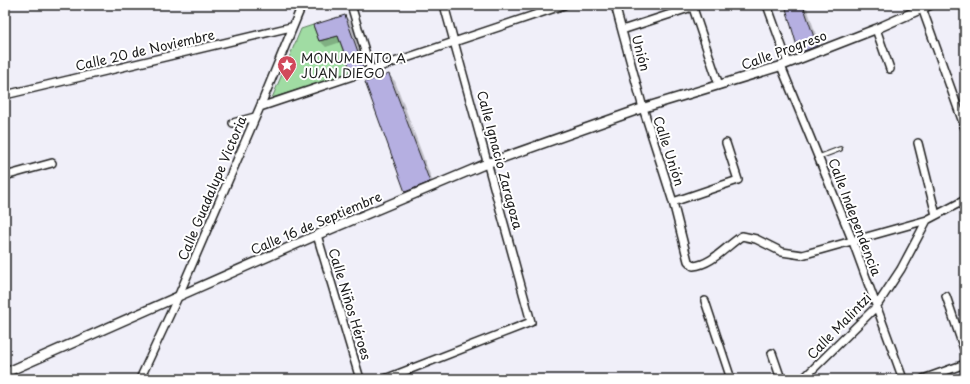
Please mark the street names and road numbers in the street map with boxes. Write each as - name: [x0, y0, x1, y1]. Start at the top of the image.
- street label: Calle 20 de Noviembre: [73, 24, 216, 75]
- street label: Calle Progreso: [738, 25, 829, 74]
- street label: Unión: [628, 33, 655, 73]
- street label: Calle Ignacio Zaragoza: [473, 88, 528, 232]
- street label: Calle Guadalupe Victoria: [172, 113, 251, 263]
- street label: Calle Unión: [649, 113, 690, 188]
- street label: Calle Independencia: [824, 155, 887, 278]
- street label: Calle 16 de Septiembre: [247, 186, 384, 259]
- street label: Calle Niños Héroes: [324, 246, 377, 362]
- street label: Calle Malintzi: [802, 288, 875, 363]

